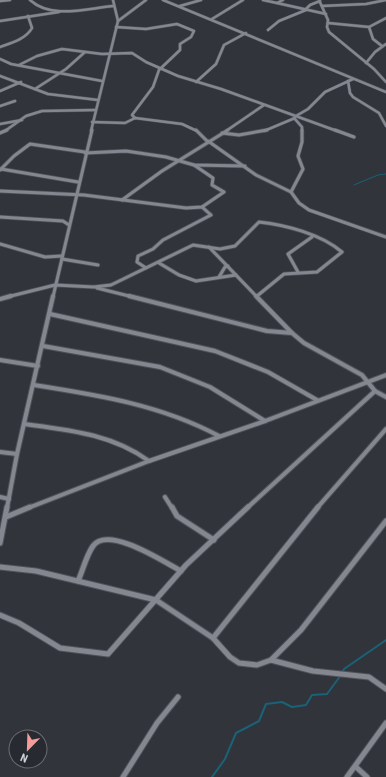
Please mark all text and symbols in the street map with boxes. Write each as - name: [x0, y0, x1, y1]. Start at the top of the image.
- north arrow: [8, 729, 48, 769]
- text: N: [18, 750, 30, 765]

